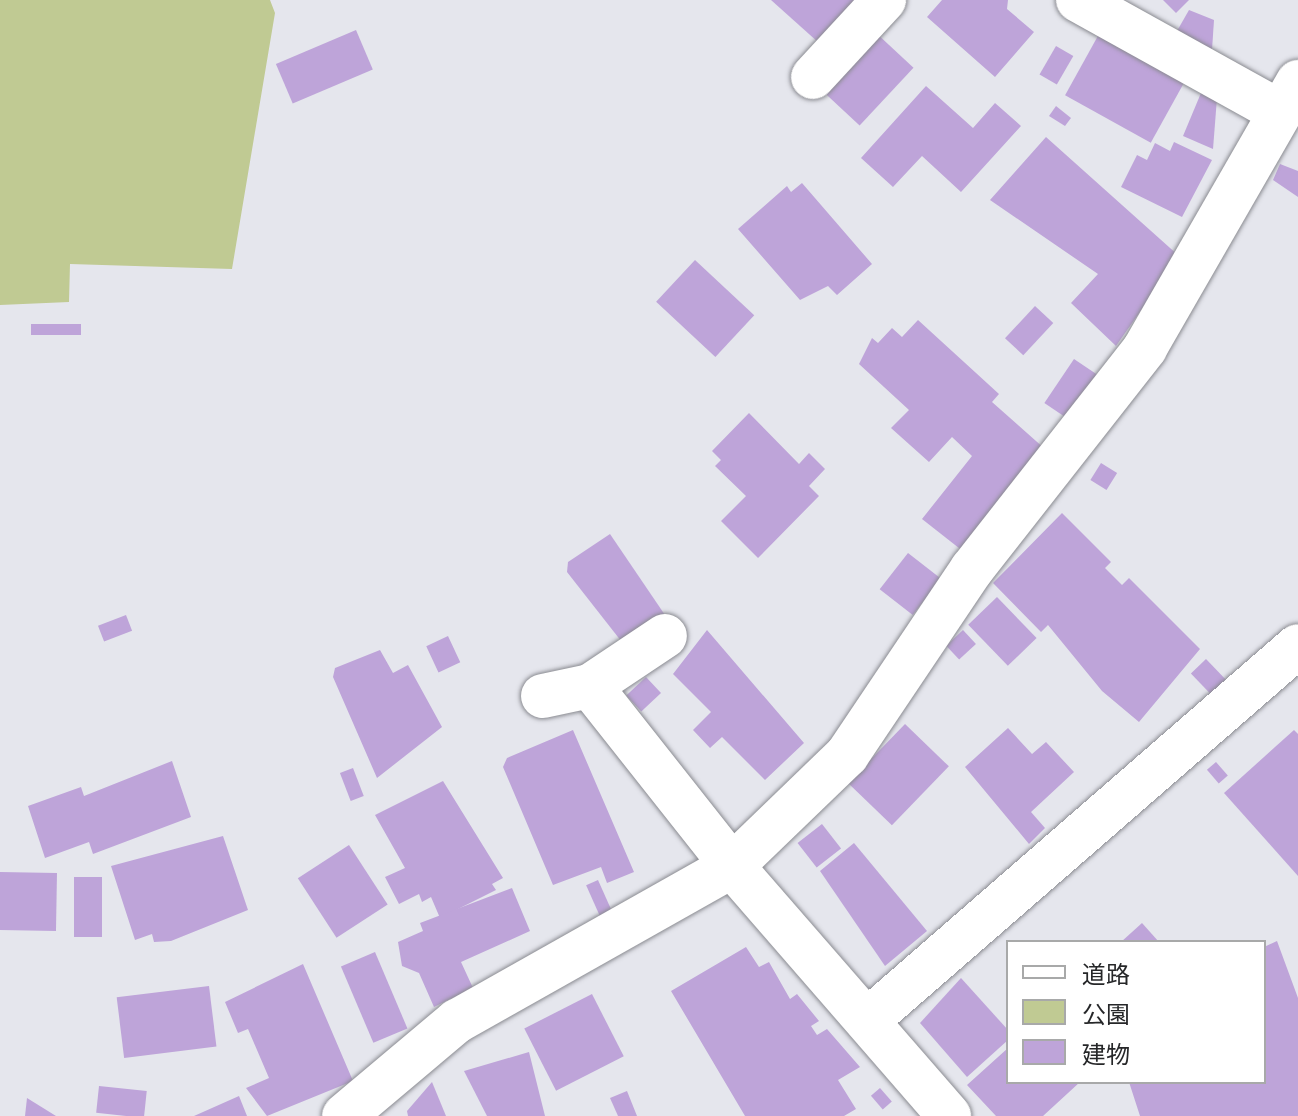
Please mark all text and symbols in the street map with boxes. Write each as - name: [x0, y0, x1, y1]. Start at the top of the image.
- legend: [1006, 940, 1266, 1084]
- text: 道路: [1082, 960, 1130, 989]
- text: 公園: [1082, 1000, 1130, 1029]
- text: 建物: [1082, 1040, 1130, 1069]

